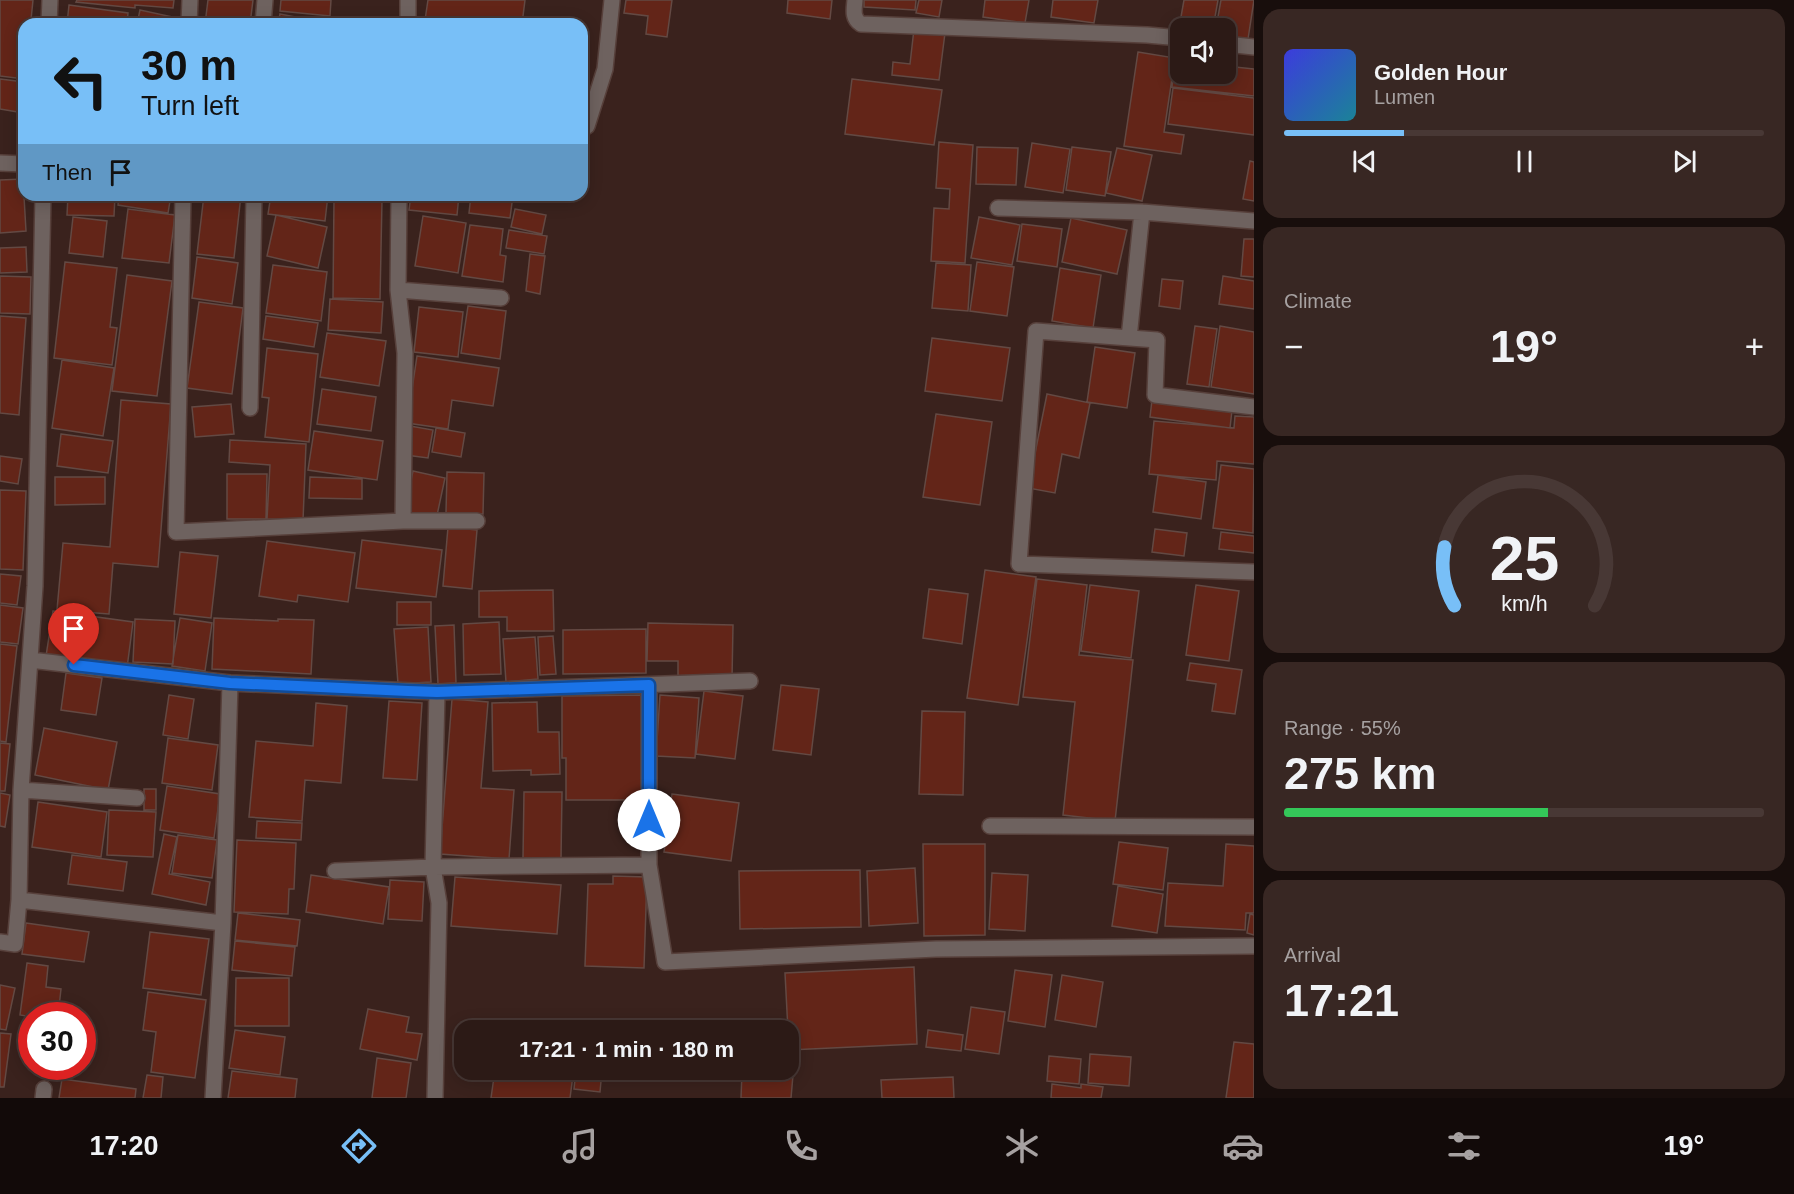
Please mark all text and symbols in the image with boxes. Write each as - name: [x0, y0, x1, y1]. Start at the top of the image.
- map controls: [1170, 18, 1236, 84]
- button: sound: [1170, 18, 1236, 84]
- icon: left: [42, 42, 120, 120]
- text: 30 m: [141, 42, 237, 89]
- text: Golden Hour: [1374, 60, 1507, 85]
- text: Lumen: [1374, 86, 1435, 108]
- text: Turn left: [141, 91, 239, 121]
- icon: previous: [1348, 145, 1381, 178]
- icon: pause: [1508, 145, 1541, 178]
- icon: next: [1668, 145, 1701, 178]
- icon: arrive: [104, 156, 137, 189]
- text: Then: [42, 160, 92, 185]
- text: Climate: [1284, 290, 1352, 312]
- text: 19°: [1490, 321, 1558, 372]
- text: −: [1284, 328, 1303, 365]
- text: +: [1745, 328, 1764, 365]
- text: 25: [1489, 524, 1559, 593]
- text: km/h: [1501, 592, 1547, 616]
- pin: [48, 603, 99, 665]
- icon: arrive: [57, 612, 90, 645]
- text: Range · 55%: [1284, 717, 1401, 739]
- text: 275 km: [1284, 748, 1437, 799]
- position arrow: [617, 788, 681, 852]
- text: Arrival: [1284, 944, 1341, 966]
- text: 17:21: [1284, 975, 1399, 1026]
- speed limit sign: 30: [18, 1002, 96, 1080]
- text: 17:21 · 1 min · 180 m: [519, 1037, 734, 1062]
- icon: directions: [338, 1125, 380, 1167]
- icon: music: [559, 1125, 601, 1167]
- icon: phone: [780, 1125, 822, 1167]
- icon: climate: [1001, 1125, 1043, 1167]
- icon: car: [1222, 1125, 1264, 1167]
- icon: filters: [1443, 1125, 1485, 1167]
- text: 17:20: [90, 1131, 159, 1161]
- text: 19°: [1664, 1131, 1704, 1161]

